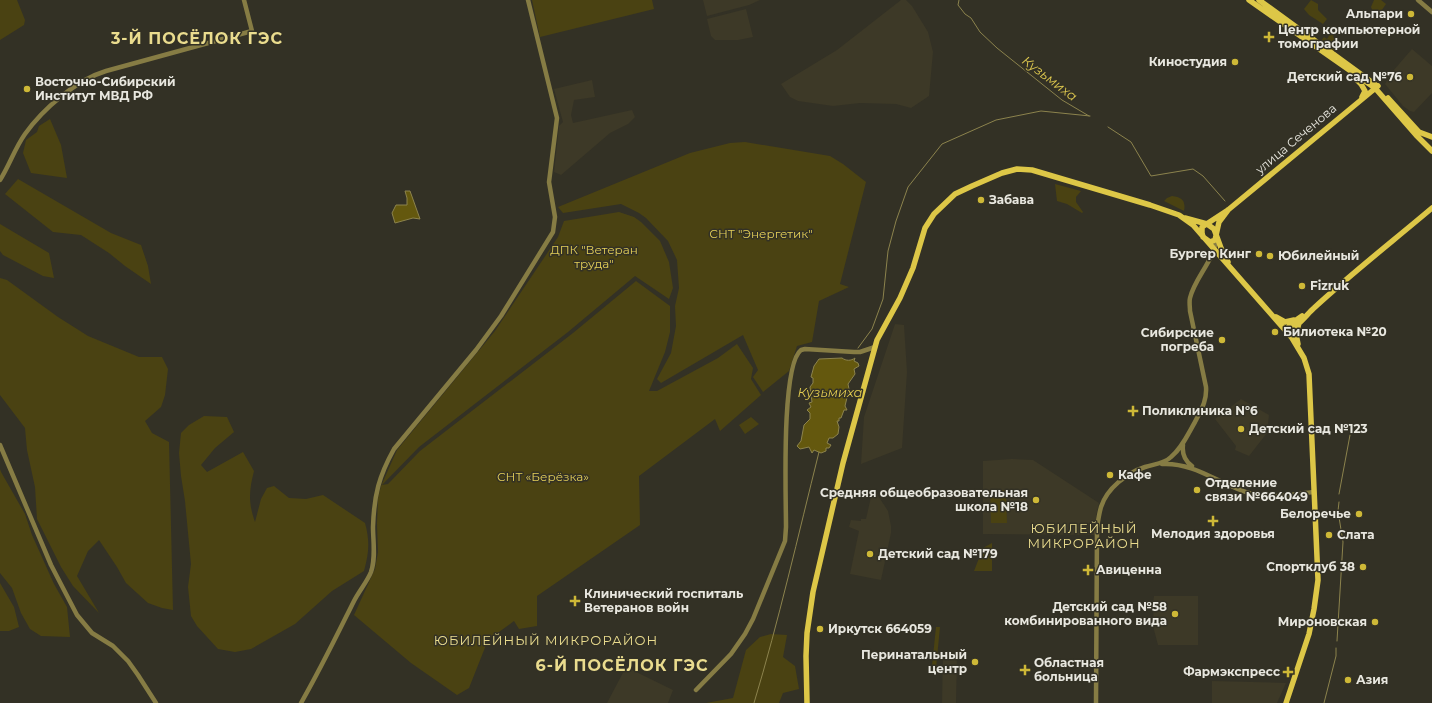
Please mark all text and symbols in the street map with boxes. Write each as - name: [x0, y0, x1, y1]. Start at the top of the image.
- place label: Альпари: [1346, 6, 1403, 21]
- marker: Альпари: [1406, 9, 1416, 19]
- place label: Центр компьютерной томографии: [1278, 22, 1420, 51]
- district label: 3-Й ПОСЁЛОК ГЭС: [110, 28, 283, 48]
- marker: Центр компьютерной томографии: [1263, 31, 1275, 43]
- water label: Кузьмиха: [1019, 52, 1081, 104]
- place label: Киностудия: [1149, 54, 1227, 69]
- marker: Киностудия: [1230, 57, 1240, 67]
- place label: Детский сад №76: [1287, 69, 1402, 84]
- marker: Детский сад №76: [1405, 72, 1415, 82]
- place label: Восточно-Сибирский Институт МВД РФ: [35, 74, 175, 103]
- marker: Восточно-Сибирский Институт МВД РФ: [22, 84, 32, 94]
- street label: улица Сеченова: [1251, 100, 1339, 177]
- place label: Забава: [988, 192, 1034, 207]
- marker: Забава: [976, 195, 986, 205]
- park label: СНТ "Энергетик": [709, 226, 813, 241]
- park label: ДПК "Ветеран труда": [550, 242, 638, 271]
- place label: Бургер Кинг: [1170, 246, 1252, 261]
- place label: Юбилейный: [1278, 248, 1359, 263]
- marker: Бургер Кинг: [1254, 249, 1264, 259]
- marker: Юбилейный: [1265, 251, 1275, 261]
- place label: Fizruk: [1310, 278, 1349, 293]
- marker: Fizruk: [1297, 281, 1307, 291]
- place label: Билиотека №20: [1283, 324, 1387, 339]
- place label: Сибирские погреба: [1141, 325, 1214, 354]
- marker: Билиотека №20: [1270, 327, 1280, 337]
- marker: Сибирские погреба: [1217, 335, 1227, 345]
- water label: Кузьмиха: [798, 384, 863, 400]
- place label: Поликлиника N°6: [1142, 403, 1258, 418]
- marker: Поликлиника N°6: [1127, 405, 1139, 417]
- place label: Детский сад №123: [1249, 421, 1368, 436]
- marker: Детский сад №123: [1236, 424, 1246, 434]
- place label: Кафе: [1118, 467, 1152, 482]
- park label: СНТ «Берёзка»: [497, 469, 589, 484]
- marker: Кафе: [1105, 470, 1115, 480]
- place label: Отделение связи №664049: [1205, 475, 1308, 504]
- place label: Средняя общеобразовательная школа №18: [820, 485, 1028, 514]
- marker: Отделение связи №664049: [1192, 485, 1202, 495]
- marker: Средняя общеобразовательная школа №18: [1031, 495, 1041, 505]
- place label: Белоречье: [1280, 506, 1351, 521]
- marker: Белоречье: [1354, 509, 1364, 519]
- marker: Мелодия здоровья: [1208, 516, 1218, 526]
- district label: ЮБИЛЕЙНЫЙ МИКРОРАЙОН: [1027, 520, 1141, 551]
- place label: Мелодия здоровья: [1151, 526, 1275, 541]
- place label: Слата: [1337, 527, 1374, 542]
- marker: Слата: [1324, 530, 1334, 540]
- place label: Детский сад №179: [878, 546, 998, 561]
- marker: Детский сад №179: [865, 549, 875, 559]
- place label: Спортклуб 38: [1266, 559, 1355, 574]
- place label: Авиценна: [1096, 562, 1162, 577]
- marker: Спортклуб 38: [1358, 562, 1368, 572]
- marker: Авиценна: [1083, 565, 1093, 575]
- place label: Клинический госпиталь Ветеранов войн: [584, 586, 743, 615]
- marker: Клинический госпиталь Ветеранов войн: [569, 595, 581, 607]
- place label: Детский сад №58 комбинированного вида: [1004, 599, 1167, 628]
- marker: Детский сад №58 комбинированного вида: [1170, 609, 1180, 619]
- place label: Мироновская: [1278, 614, 1367, 629]
- marker: Мироновская: [1370, 617, 1380, 627]
- place label: Иркутск 664059: [828, 621, 932, 636]
- marker: Иркутск 664059: [815, 624, 825, 634]
- district label: ЮБИЛЕЙНЫЙ МИКРОРАЙОН: [434, 632, 658, 648]
- place label: Перинатальный центр: [861, 647, 967, 676]
- district label: 6-Й ПОСЁЛОК ГЭС: [535, 655, 709, 675]
- place label: Областная больница: [1034, 655, 1104, 684]
- marker: Перинатальный центр: [970, 657, 980, 667]
- marker: Областная больница: [1019, 664, 1031, 676]
- place label: Фармэкспресс: [1183, 664, 1280, 679]
- marker: Фармэкспресс: [1283, 667, 1293, 677]
- place label: Азия: [1356, 672, 1388, 687]
- marker: Азия: [1343, 675, 1353, 685]

